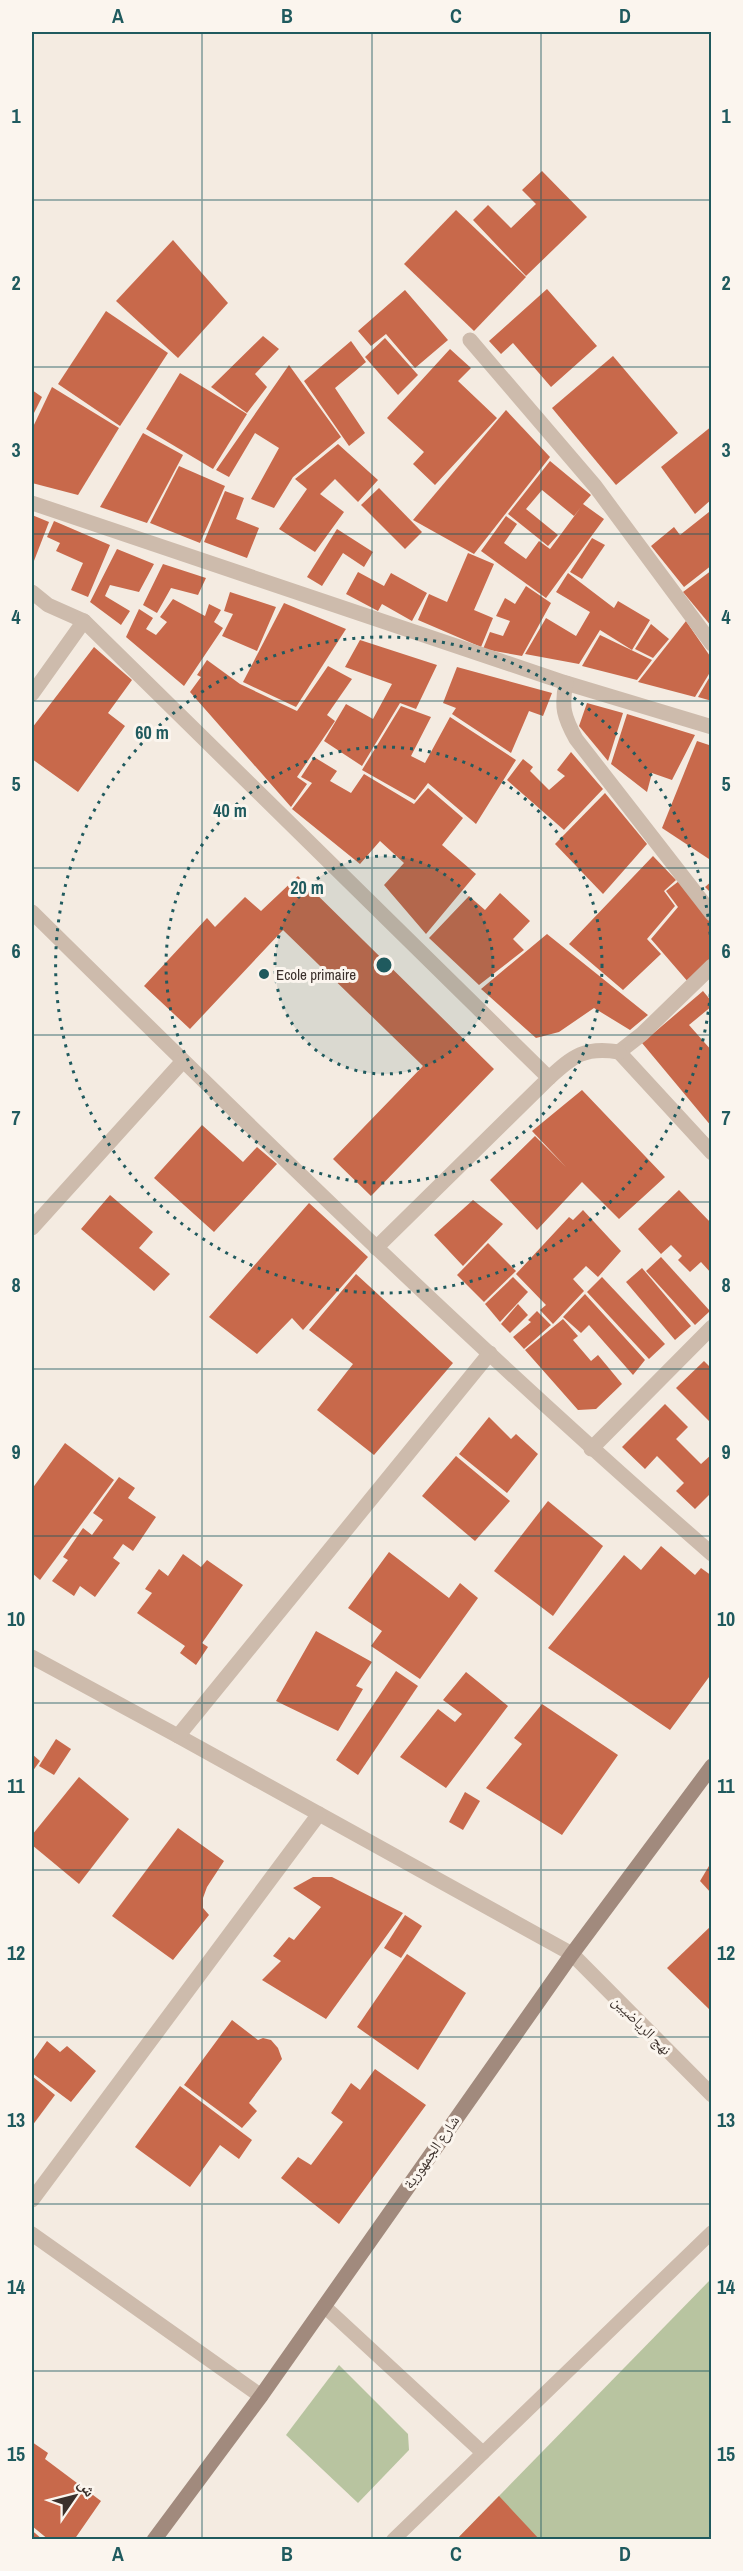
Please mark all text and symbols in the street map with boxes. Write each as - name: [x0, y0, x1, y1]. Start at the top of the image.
- text: A: [112, 2, 124, 29]
- text: B: [281, 2, 293, 29]
- text: C: [450, 2, 462, 29]
- text: D: [619, 2, 631, 29]
- text: 1: [11, 102, 21, 129]
- text: 1: [721, 102, 731, 129]
- text: 2: [11, 269, 21, 296]
- text: 2: [721, 269, 731, 296]
- text: 3: [11, 436, 21, 463]
- text: 3: [721, 436, 731, 463]
- text: 4: [11, 603, 21, 630]
- text: 4: [721, 603, 731, 630]
- text: 60 m: [135, 720, 169, 745]
- text: 5: [11, 770, 21, 797]
- text: 5: [721, 770, 731, 797]
- text: 40 m: [213, 798, 247, 823]
- text: 20 m: [290, 875, 324, 900]
- text: 6: [11, 937, 21, 964]
- text: 6: [721, 937, 731, 964]
- centre of rings: [374, 955, 394, 975]
- place label: Ecole primaire: [276, 964, 356, 985]
- marker: Ecole primaire: [257, 967, 271, 981]
- text: 7: [11, 1104, 21, 1131]
- text: 7: [721, 1104, 731, 1131]
- text: 8: [11, 1271, 21, 1298]
- text: 8: [721, 1271, 731, 1298]
- text: 9: [11, 1438, 21, 1465]
- text: 9: [721, 1438, 731, 1465]
- text: 10: [7, 1605, 25, 1632]
- text: 10: [717, 1605, 735, 1632]
- text: 11: [7, 1772, 26, 1799]
- text: 11: [717, 1772, 736, 1799]
- text: 12: [7, 1939, 25, 1966]
- text: 12: [717, 1939, 735, 1966]
- street label: نهج الرياضيين: [608, 1991, 676, 2059]
- text: 13: [7, 2106, 25, 2133]
- text: 13: [717, 2106, 735, 2133]
- street label: شارع الجمهورية: [398, 2111, 464, 2193]
- text: 14: [7, 2273, 25, 2300]
- text: 14: [717, 2273, 735, 2300]
- text: 15: [7, 2440, 25, 2467]
- text: 15: [717, 2440, 735, 2467]
- north arrow: [45, 2466, 105, 2526]
- text: ش: [73, 2474, 101, 2501]
- text: A: [112, 2540, 124, 2567]
- text: B: [281, 2540, 293, 2567]
- text: C: [450, 2540, 462, 2567]
- text: D: [619, 2540, 631, 2567]

